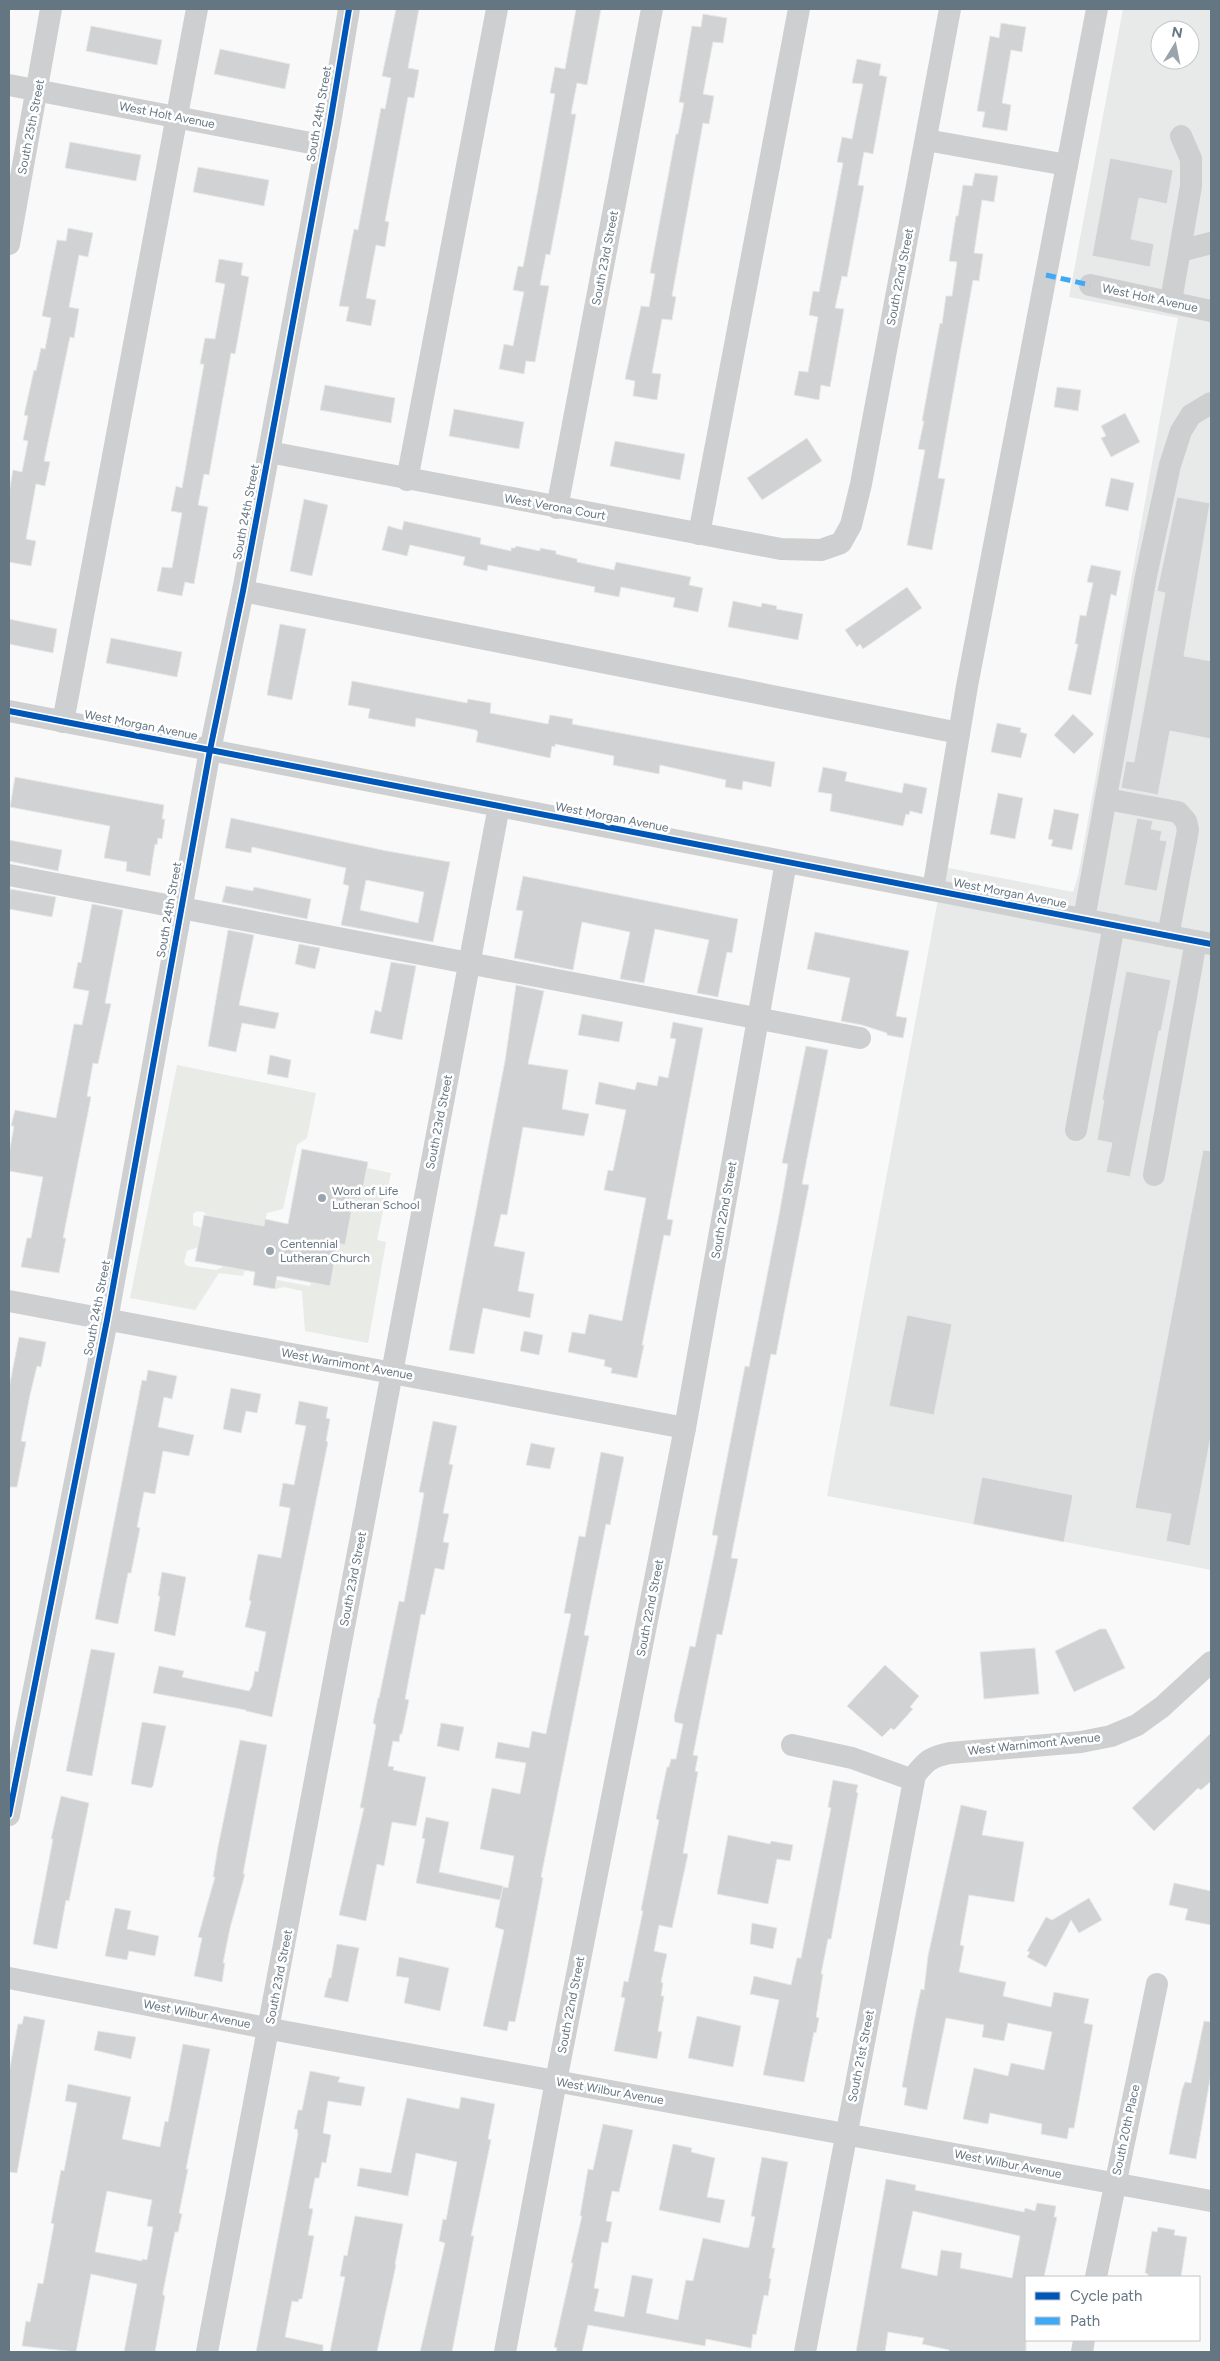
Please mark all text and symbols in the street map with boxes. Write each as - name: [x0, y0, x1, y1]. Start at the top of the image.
- north arrow: [1150, 20, 1200, 70]
- text: N: [1170, 23, 1184, 42]
- street label: South 24th Street: [304, 64, 334, 163]
- street label: South 25th Street: [15, 78, 47, 176]
- street label: West Holt Avenue: [118, 99, 217, 131]
- street label: South 23rd Street: [589, 209, 621, 307]
- street label: South 22nd Street: [884, 227, 916, 327]
- street label: West Holt Avenue: [1101, 281, 1200, 315]
- street label: South 24th Street: [230, 463, 262, 561]
- street label: West Verona Court: [503, 491, 607, 523]
- street label: West Morgan Avenue: [83, 707, 199, 743]
- street label: West Morgan Avenue: [554, 799, 670, 835]
- street label: South 24th Street: [154, 860, 184, 959]
- street label: West Morgan Avenue: [952, 875, 1068, 911]
- street label: South 23rd Street: [423, 1073, 455, 1171]
- street label: South 22nd Street: [709, 1160, 740, 1260]
- place label: Word of Life Lutheran School: [332, 1184, 420, 1212]
- marker: Word of Life Lutheran School: [316, 1192, 328, 1204]
- place label: Centennial Lutheran Church: [280, 1237, 370, 1265]
- marker: Centennial Lutheran Church: [264, 1245, 276, 1257]
- street label: South 24th Street: [81, 1259, 113, 1357]
- street label: West Warnimont Avenue: [280, 1346, 414, 1383]
- street label: South 23rd Street: [337, 1530, 369, 1628]
- street label: South 22nd Street: [634, 1558, 666, 1658]
- street label: West Warnimont Avenue: [967, 1730, 1101, 1758]
- street label: South 23rd Street: [263, 1928, 295, 2026]
- street label: South 22nd Street: [555, 1955, 587, 2055]
- street label: West Wilbur Avenue: [142, 1997, 252, 2031]
- street label: South 21st Street: [845, 2008, 877, 2103]
- street label: West Wilbur Avenue: [555, 2075, 665, 2107]
- street label: South 20th Place: [1110, 2083, 1143, 2177]
- street label: West Wilbur Avenue: [953, 2147, 1063, 2181]
- legend: [1025, 2276, 1200, 2341]
- text: Cycle path: [1070, 2287, 1142, 2305]
- text: Path: [1070, 2312, 1100, 2330]

